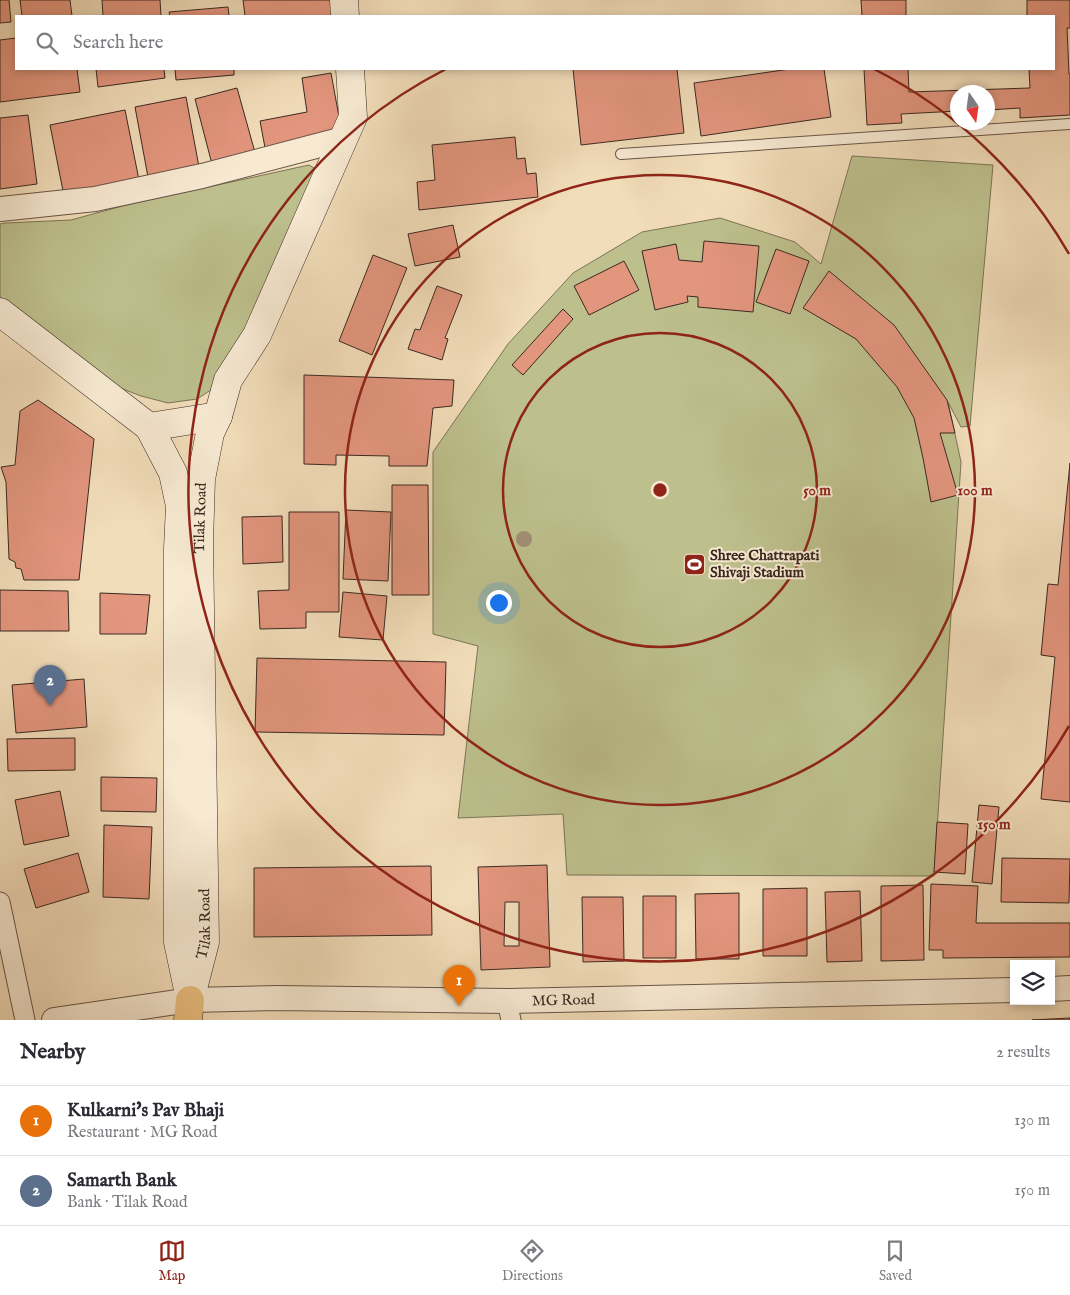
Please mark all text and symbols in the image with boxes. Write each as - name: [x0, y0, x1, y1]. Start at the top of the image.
- search box: [15, 15, 1055, 70]
- icon: search: [33, 29, 61, 57]
- text: Search here: [73, 31, 164, 55]
- north arrow: [950, 85, 995, 130]
- street label: Tilak Road: [190, 481, 211, 553]
- centre of rings: [651, 481, 669, 499]
- text: 50 m: [803, 481, 831, 500]
- text: 100 m: [957, 481, 993, 500]
- place label: Shree Chattrapati Shivaji Stadium: [710, 546, 819, 582]
- sports icon: Shree Chattrapati Shivaji Stadium: [682, 552, 706, 576]
- your location: [486, 590, 512, 616]
- pin: 2: [34, 665, 66, 706]
- text: 150 m: [977, 815, 1011, 834]
- street label: Tilak Road: [192, 887, 215, 961]
- map controls: [1010, 960, 1055, 1005]
- button: layers: [1010, 960, 1055, 1005]
- pin: 1: [443, 965, 475, 1006]
- street label: MG Road: [532, 990, 596, 1010]
- text: Nearby: [20, 1039, 85, 1066]
- text: 2 results: [996, 1043, 1050, 1063]
- text: Kulkarni's Pav Bhaji: [67, 1099, 224, 1123]
- text: 1: [33, 1111, 39, 1131]
- text: 130 m: [1014, 1111, 1050, 1131]
- text: Restaurant · MG Road: [67, 1123, 217, 1143]
- text: Samarth Bank: [67, 1169, 177, 1193]
- text: 2: [32, 1181, 40, 1201]
- text: 150 m: [1015, 1181, 1050, 1201]
- text: Bank · Tilak Road: [67, 1193, 188, 1213]
- tab: Map: [158, 1237, 186, 1285]
- tab: Directions: [502, 1237, 563, 1285]
- tab: Saved: [879, 1237, 912, 1285]

